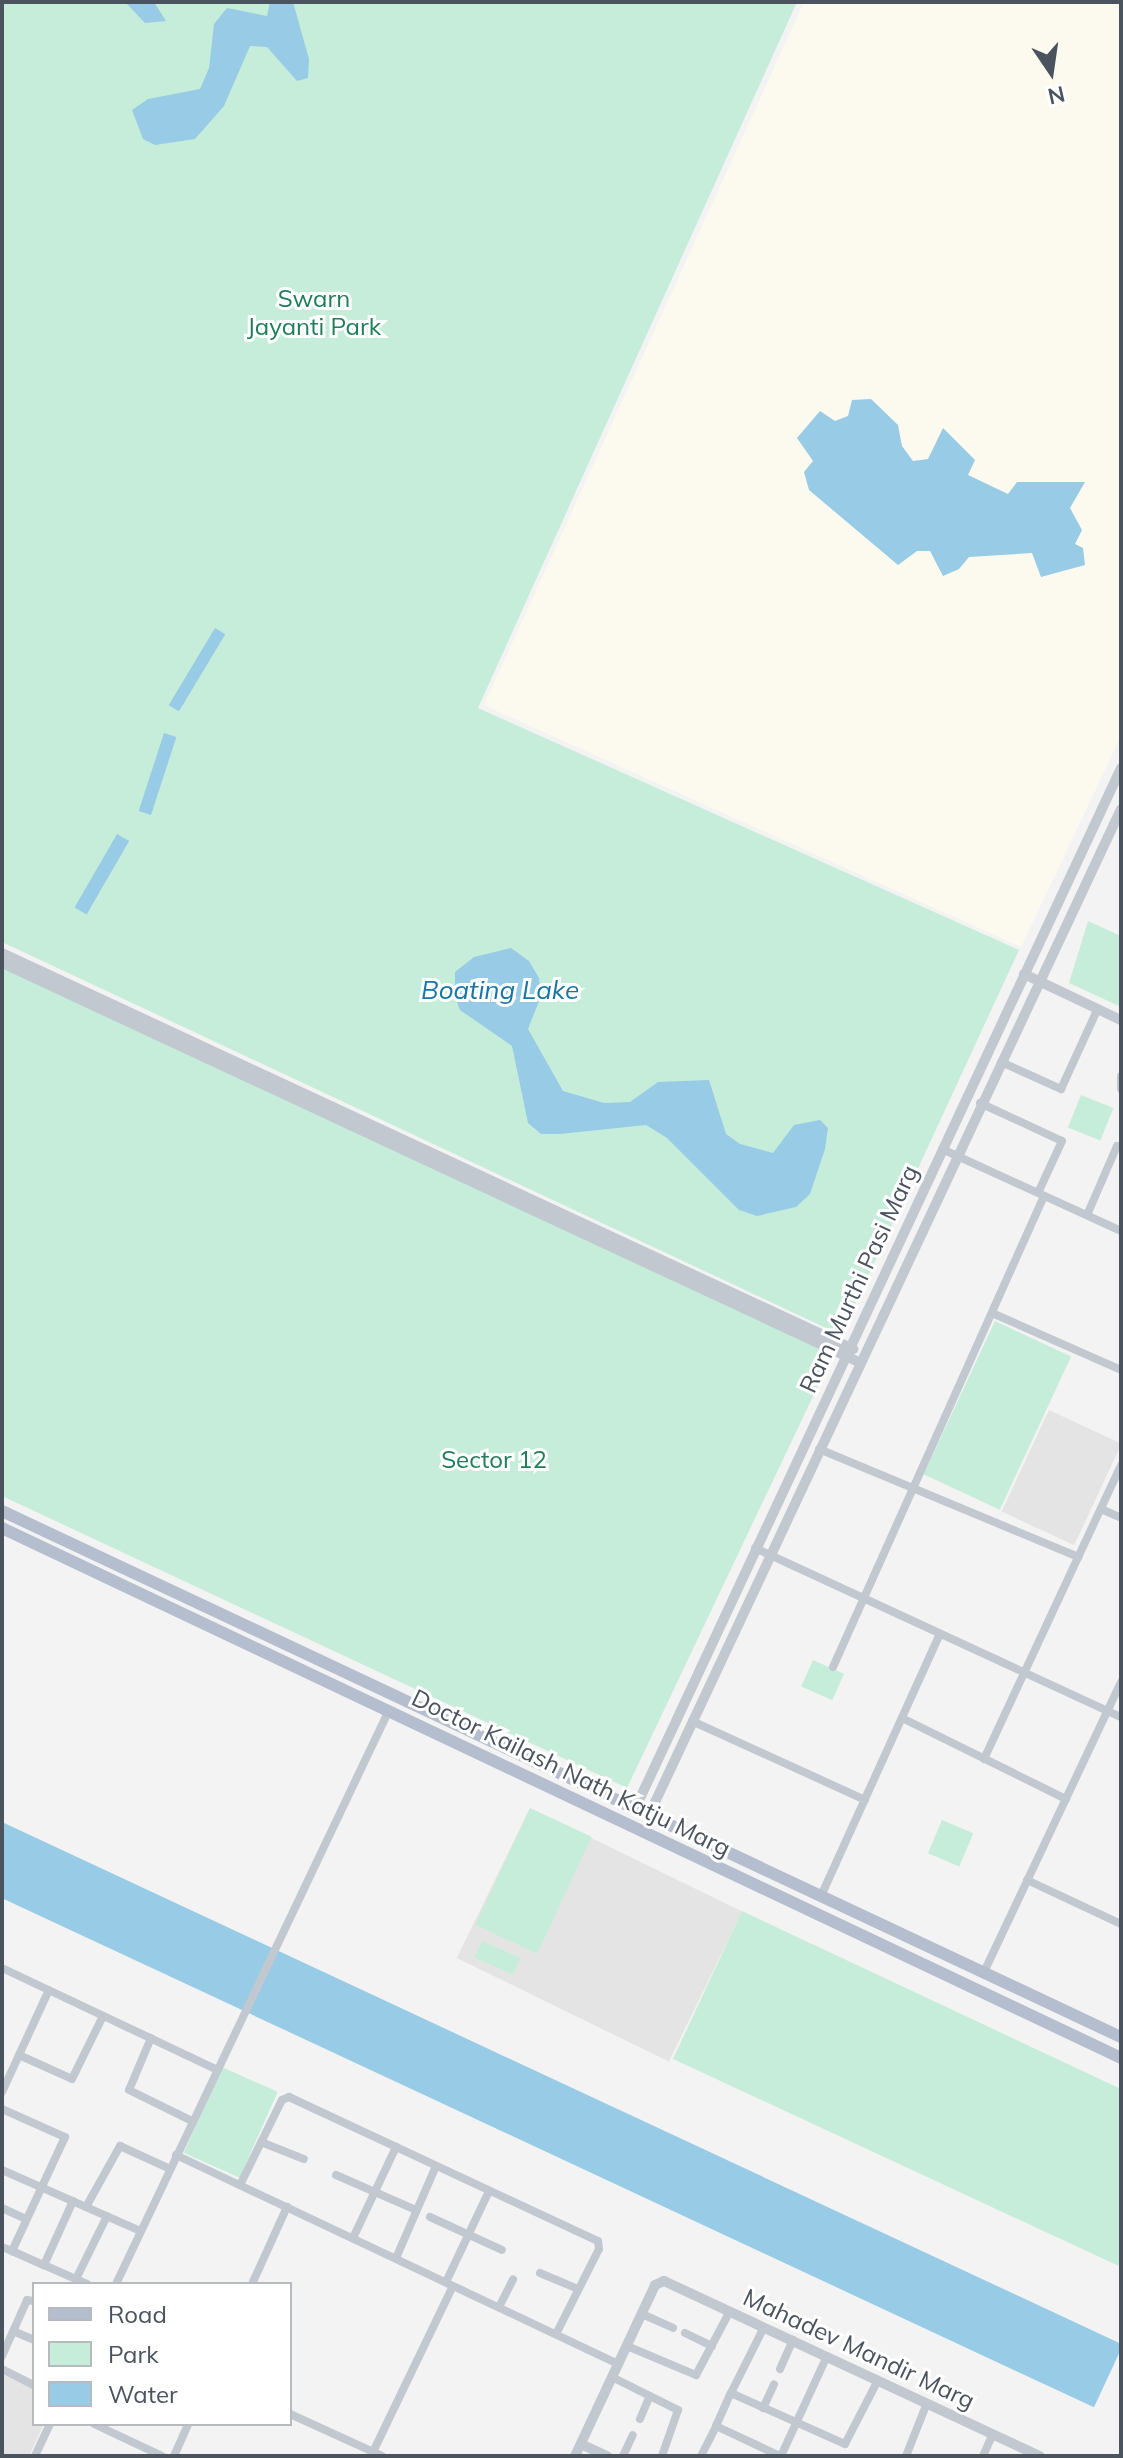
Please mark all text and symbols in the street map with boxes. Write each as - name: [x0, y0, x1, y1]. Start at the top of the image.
- north arrow: [1011, 32, 1091, 112]
- text: N: [1045, 80, 1068, 111]
- park label: Swarn Jayanti Park: [247, 285, 381, 341]
- water label: Boating Lake: [421, 974, 579, 1006]
- street label: Ram Murthi Pasi Marg: [794, 1161, 924, 1397]
- park label: Sector 12: [441, 1446, 547, 1474]
- street label: Doctor Kailash Nath Katju Marg: [407, 1683, 735, 1863]
- legend: [32, 2282, 292, 2426]
- street label: Mahadev Mandir Marg: [739, 2283, 979, 2415]
- text: Road: [108, 2299, 167, 2329]
- text: Park: [108, 2339, 159, 2369]
- text: Water: [108, 2379, 178, 2409]

